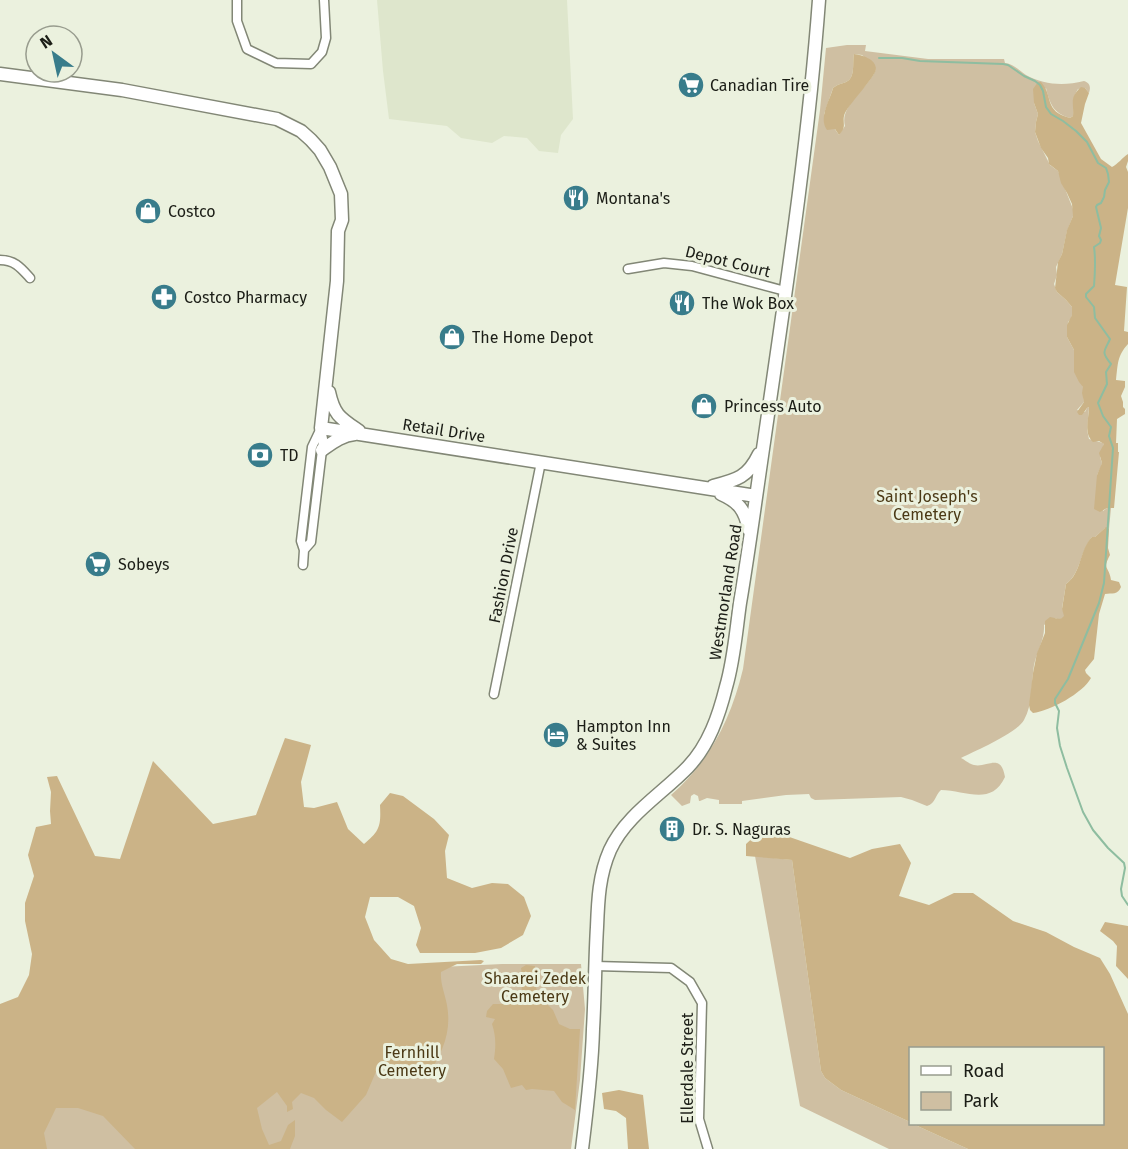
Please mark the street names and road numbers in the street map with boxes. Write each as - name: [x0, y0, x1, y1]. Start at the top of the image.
- street label: Depot Court: [683, 242, 773, 281]
- street label: Retail Drive: [401, 415, 487, 446]
- street label: Westmorland Road: [705, 523, 746, 662]
- street label: Fashion Drive: [485, 526, 522, 625]
- street label: Ellerdale Street: [678, 1012, 697, 1124]

